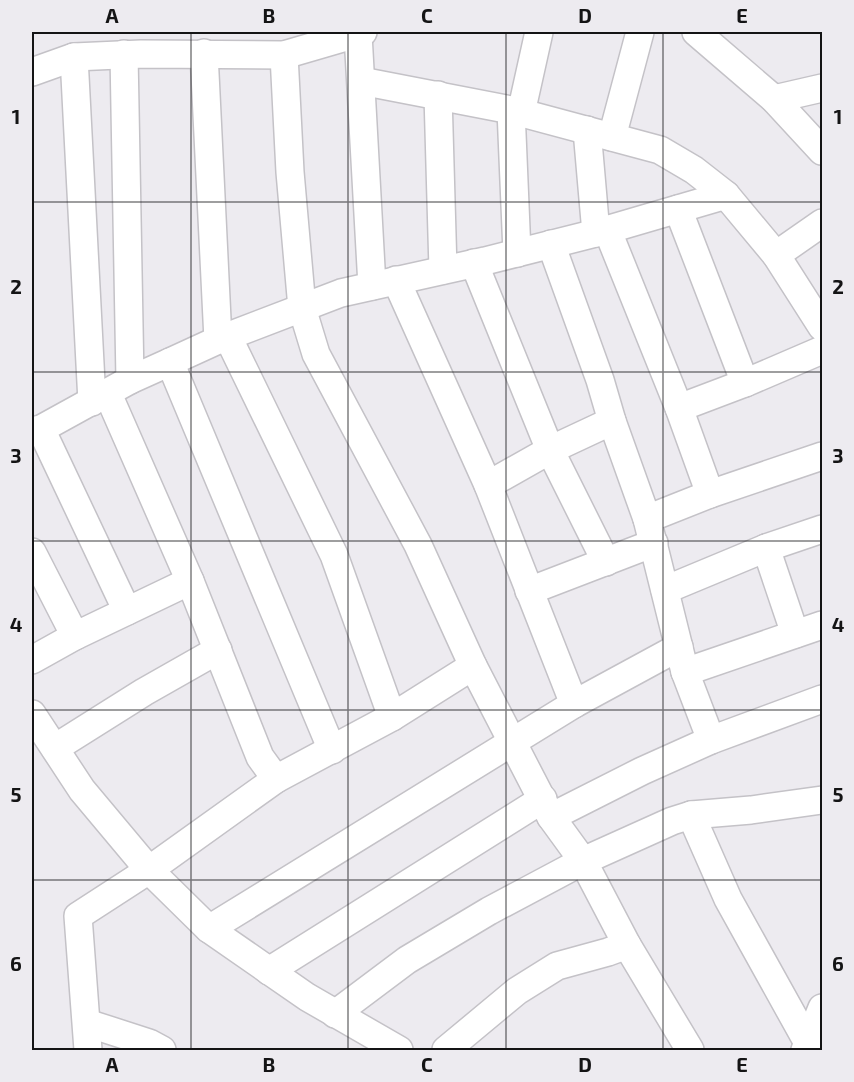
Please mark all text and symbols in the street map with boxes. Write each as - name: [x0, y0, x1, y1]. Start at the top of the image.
- text: A: [105, 3, 119, 27]
- text: B: [263, 3, 275, 27]
- text: C: [421, 3, 433, 27]
- text: D: [578, 3, 592, 27]
- text: E: [736, 3, 748, 27]
- text: 1: [12, 104, 20, 128]
- text: 1: [834, 104, 842, 128]
- text: 2: [10, 274, 22, 298]
- text: 2: [832, 274, 844, 298]
- text: 3: [10, 443, 22, 467]
- text: 3: [832, 443, 844, 467]
- text: 4: [10, 612, 23, 636]
- text: 4: [832, 612, 845, 636]
- text: 5: [10, 782, 22, 806]
- text: 5: [832, 782, 844, 806]
- text: 6: [10, 951, 22, 975]
- text: 6: [832, 951, 844, 975]
- text: A: [105, 1052, 119, 1076]
- text: B: [263, 1052, 275, 1076]
- text: C: [421, 1052, 433, 1076]
- text: D: [578, 1052, 592, 1076]
- text: E: [736, 1052, 748, 1076]

